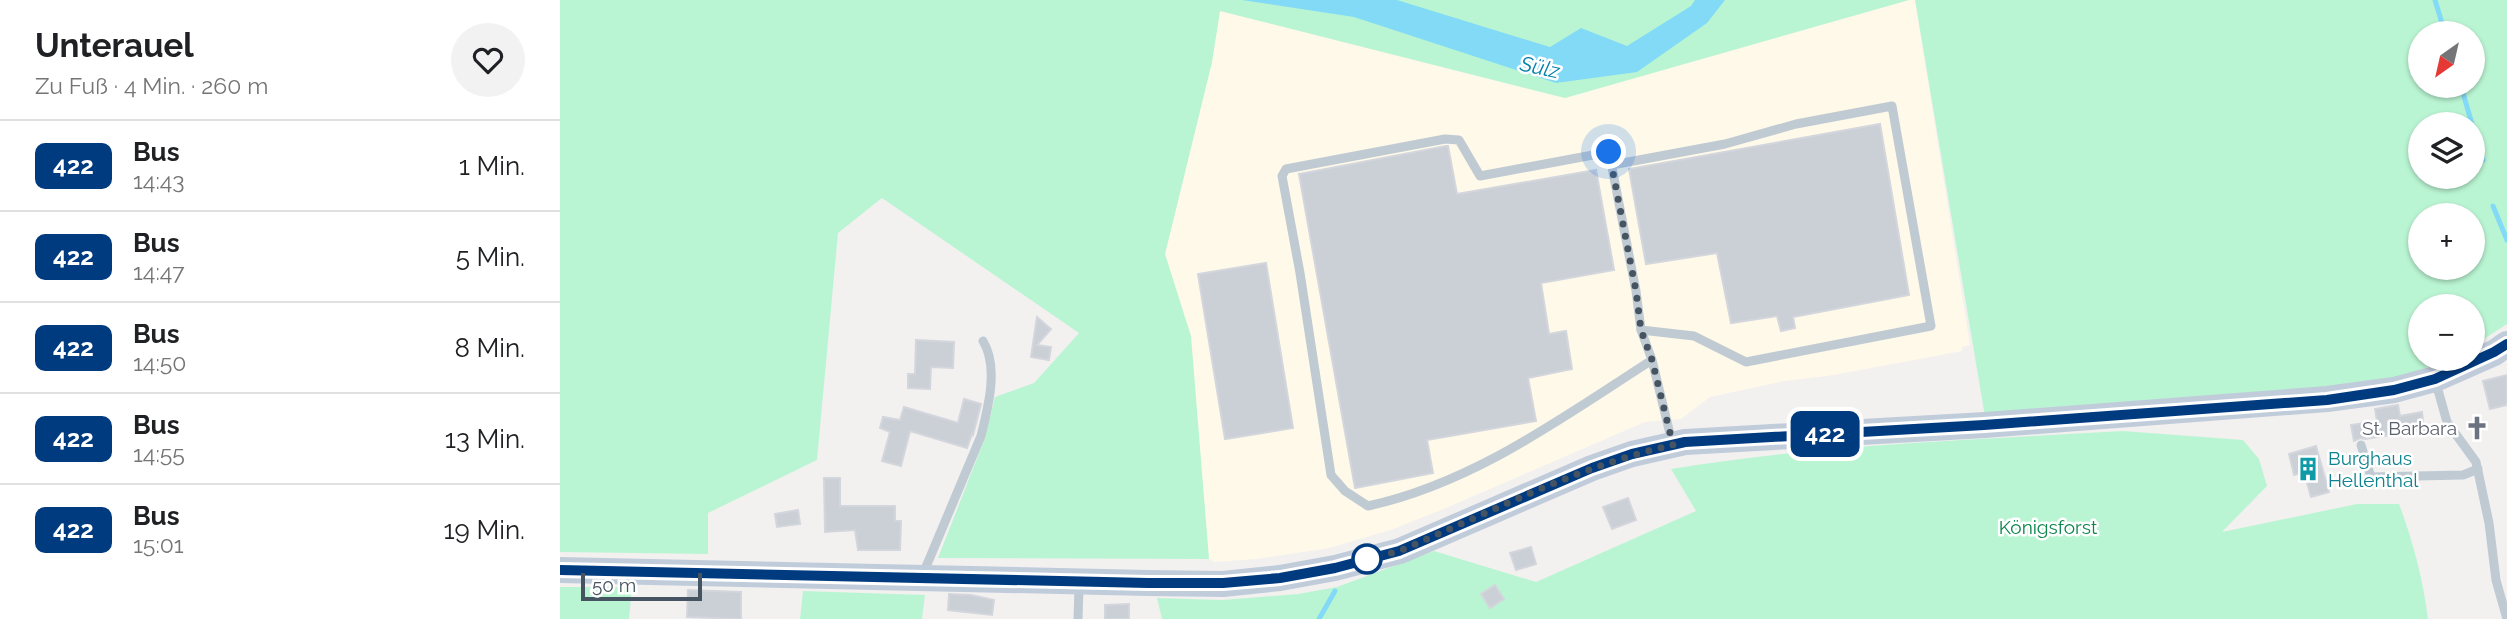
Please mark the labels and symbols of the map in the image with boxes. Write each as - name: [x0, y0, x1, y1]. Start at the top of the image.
- north arrow: [2408, 21, 2485, 98]
- water label: Sülz: [1517, 50, 1563, 84]
- your location: [1591, 134, 1626, 169]
- line badge: 422: [1785, 411, 1865, 457]
- church icon: St. Barbara: [2463, 414, 2491, 442]
- place label: St. Barbara: [2362, 417, 2457, 439]
- place label: Burghaus Hellenthal: [2328, 447, 2419, 491]
- building icon: Burghaus Hellenthal: [2294, 455, 2322, 483]
- park label: Königsforst: [1999, 516, 2098, 538]
- unlabelled marker: [1352, 544, 1382, 574]
- scale bar: [581, 570, 702, 602]

